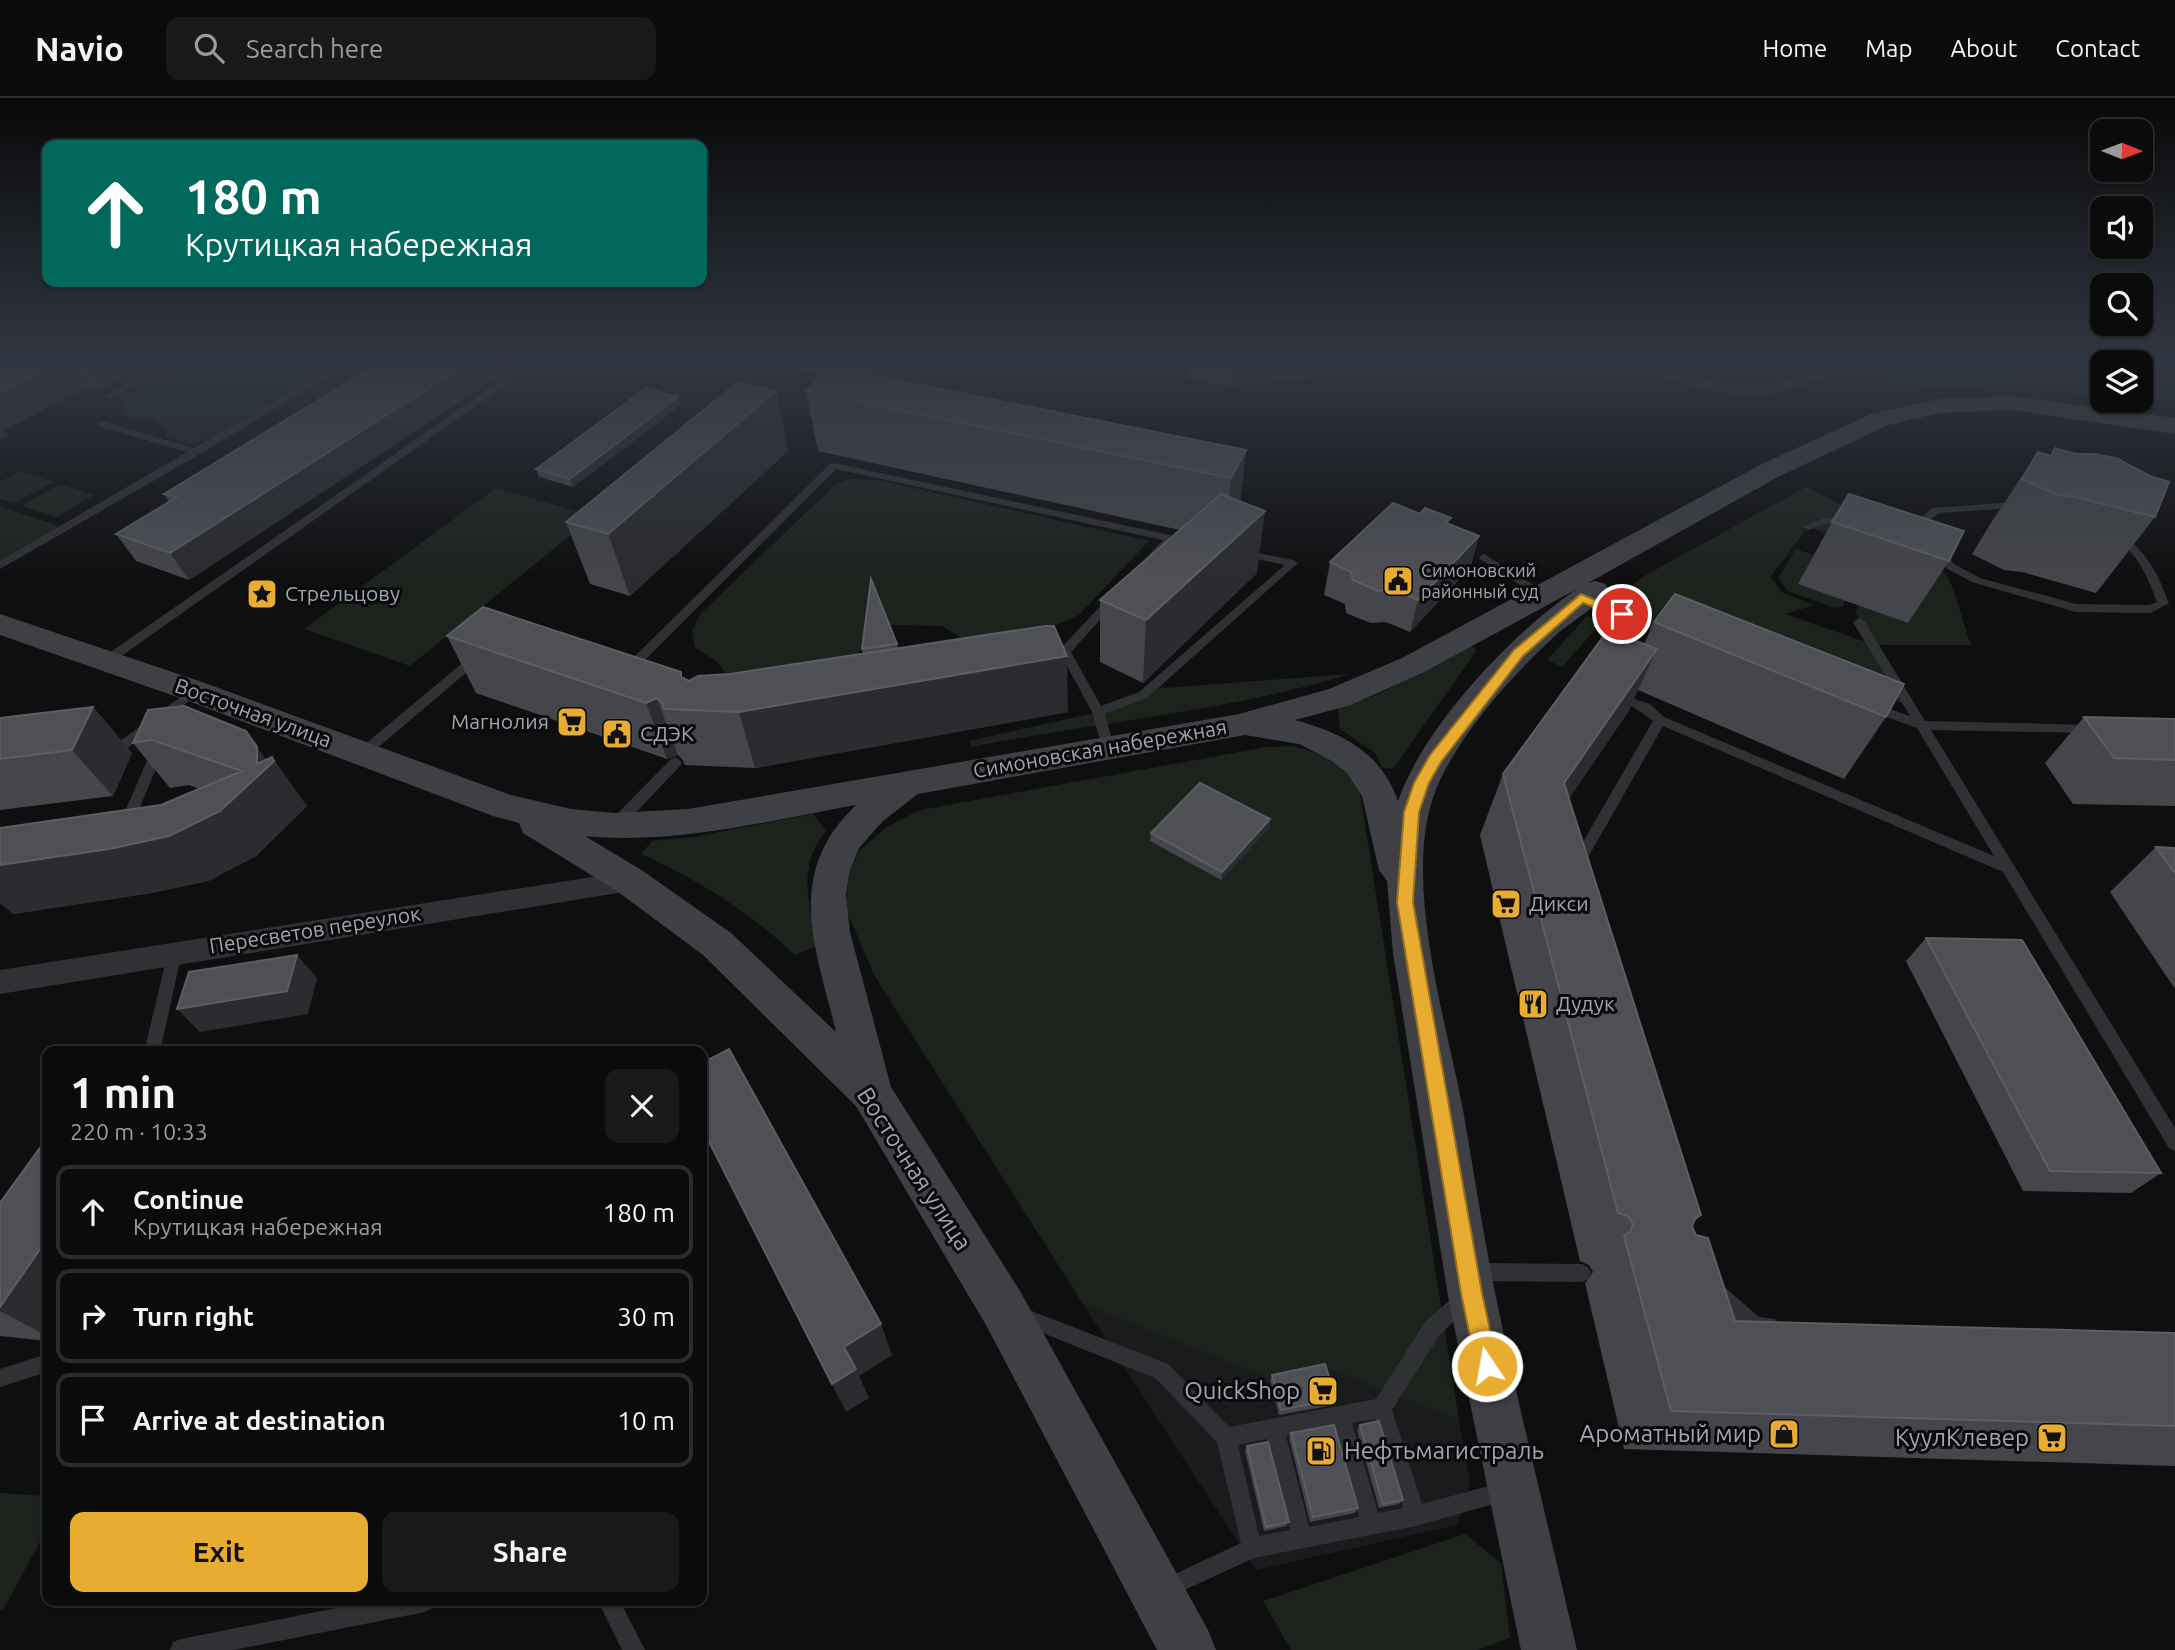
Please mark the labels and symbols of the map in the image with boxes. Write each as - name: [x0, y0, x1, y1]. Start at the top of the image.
- north arrow: [2090, 119, 2152, 182]
- place label: Симоновский районный суд: [1421, 560, 1539, 601]
- public building icon: Симоновский районный суд: [1381, 564, 1415, 598]
- place icon: Стрельцову: [245, 577, 279, 611]
- place label: Стрельцову: [285, 581, 400, 605]
- pin: [1592, 584, 1652, 644]
- street label: Восточная улица: [172, 673, 335, 752]
- supermarket icon: Магнолия: [555, 705, 589, 739]
- place label: Магнолия: [451, 709, 549, 733]
- street label: Симоновская набережная: [971, 714, 1229, 782]
- public building icon: СДЭК: [600, 717, 634, 751]
- place label: СДЭК: [640, 721, 694, 745]
- supermarket icon: Дикси: [1489, 887, 1523, 921]
- place label: Дикси: [1529, 891, 1589, 915]
- street label: Пересветов переулок: [207, 900, 422, 958]
- restaurant icon: Дудук: [1516, 987, 1550, 1021]
- place label: Дудук: [1556, 991, 1615, 1015]
- street label: Восточная улица: [852, 1082, 977, 1255]
- position arrow: [1450, 1329, 1524, 1403]
- supermarket icon: QuickShop: [1306, 1374, 1340, 1408]
- place label: QuickShop: [1184, 1377, 1300, 1404]
- shop icon: Ароматный мир: [1767, 1417, 1801, 1451]
- place label: Ароматный мир: [1580, 1420, 1761, 1447]
- supermarket icon: КуулКлевер: [2035, 1421, 2069, 1455]
- place label: КуулКлевер: [1895, 1424, 2029, 1451]
- fuel station icon: Нефтьмагистраль: [1304, 1434, 1338, 1468]
- place label: Нефтьмагистраль: [1344, 1437, 1544, 1464]

